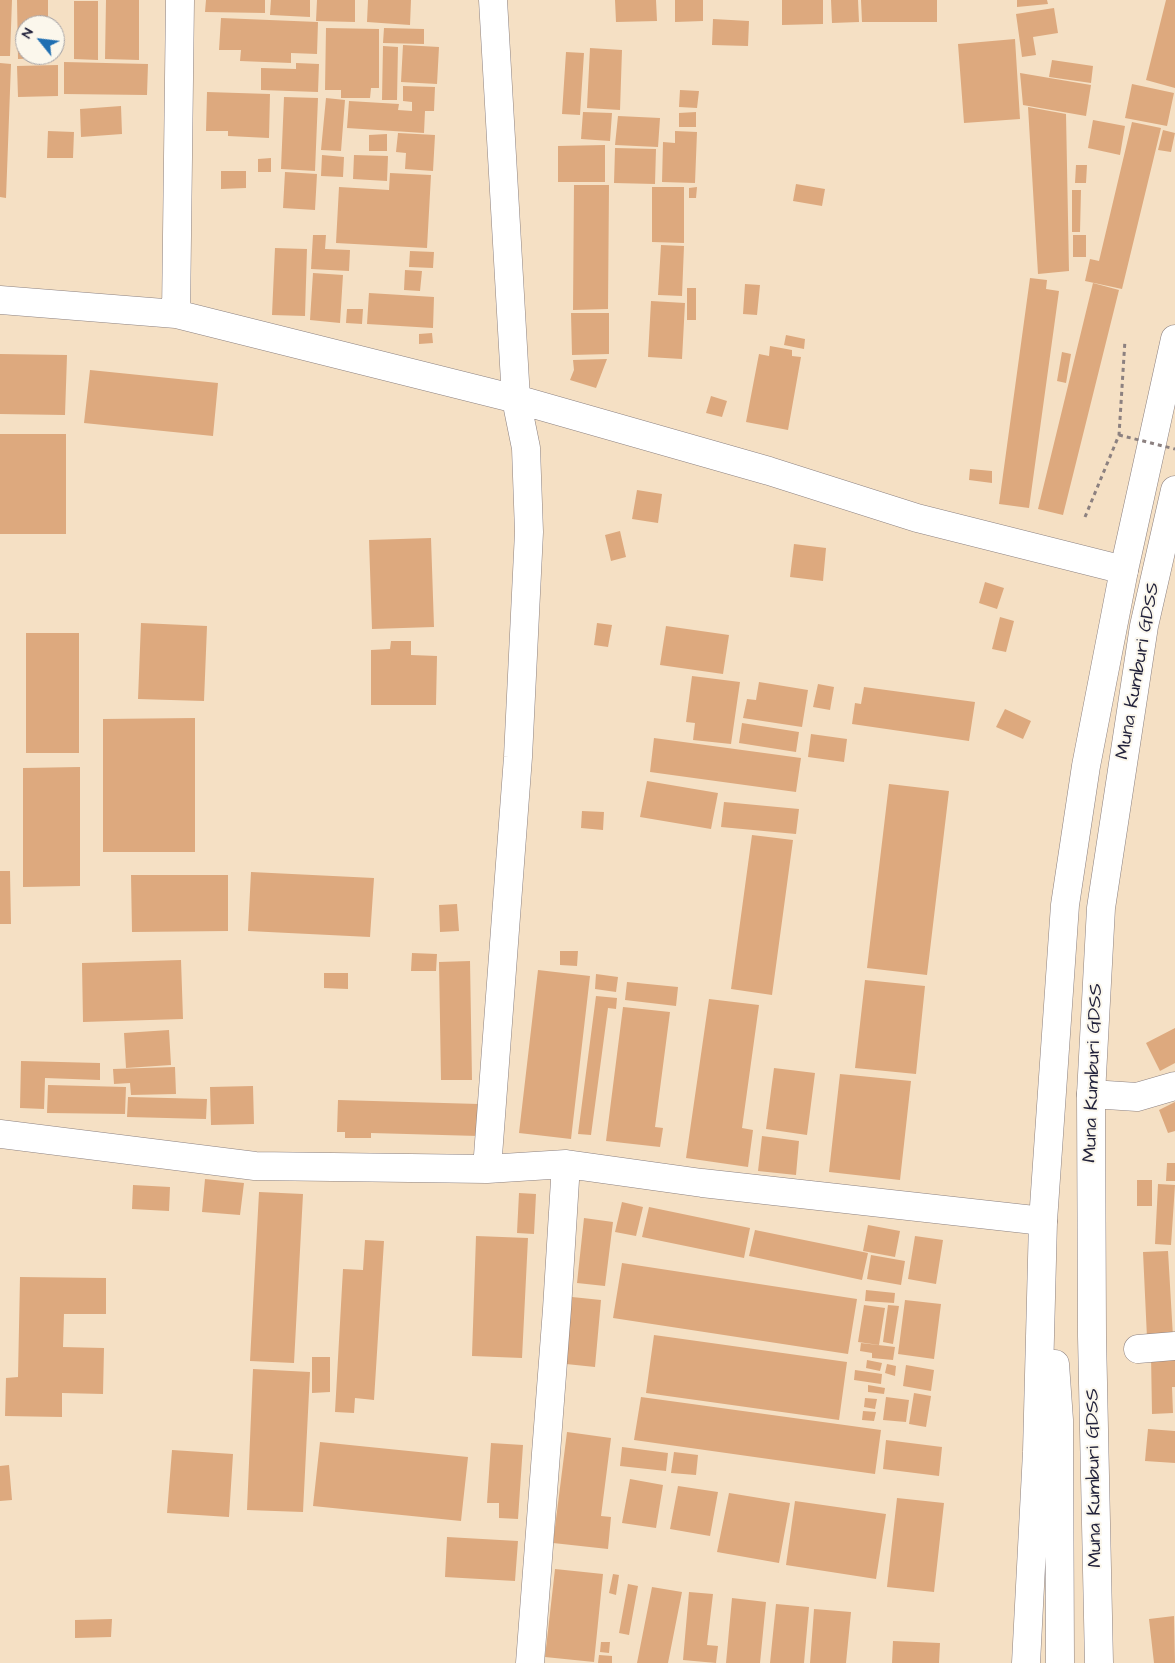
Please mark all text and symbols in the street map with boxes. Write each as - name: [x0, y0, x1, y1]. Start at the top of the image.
- north arrow: [15, 15, 65, 65]
- text: N: [17, 25, 39, 42]
- street label: Muna Kumburi GDSS: [1112, 581, 1166, 761]
- street label: Muna Kumburi GDSS: [1079, 983, 1109, 1163]
- street label: Muna Kumburi GDSS: [1082, 1388, 1108, 1568]

